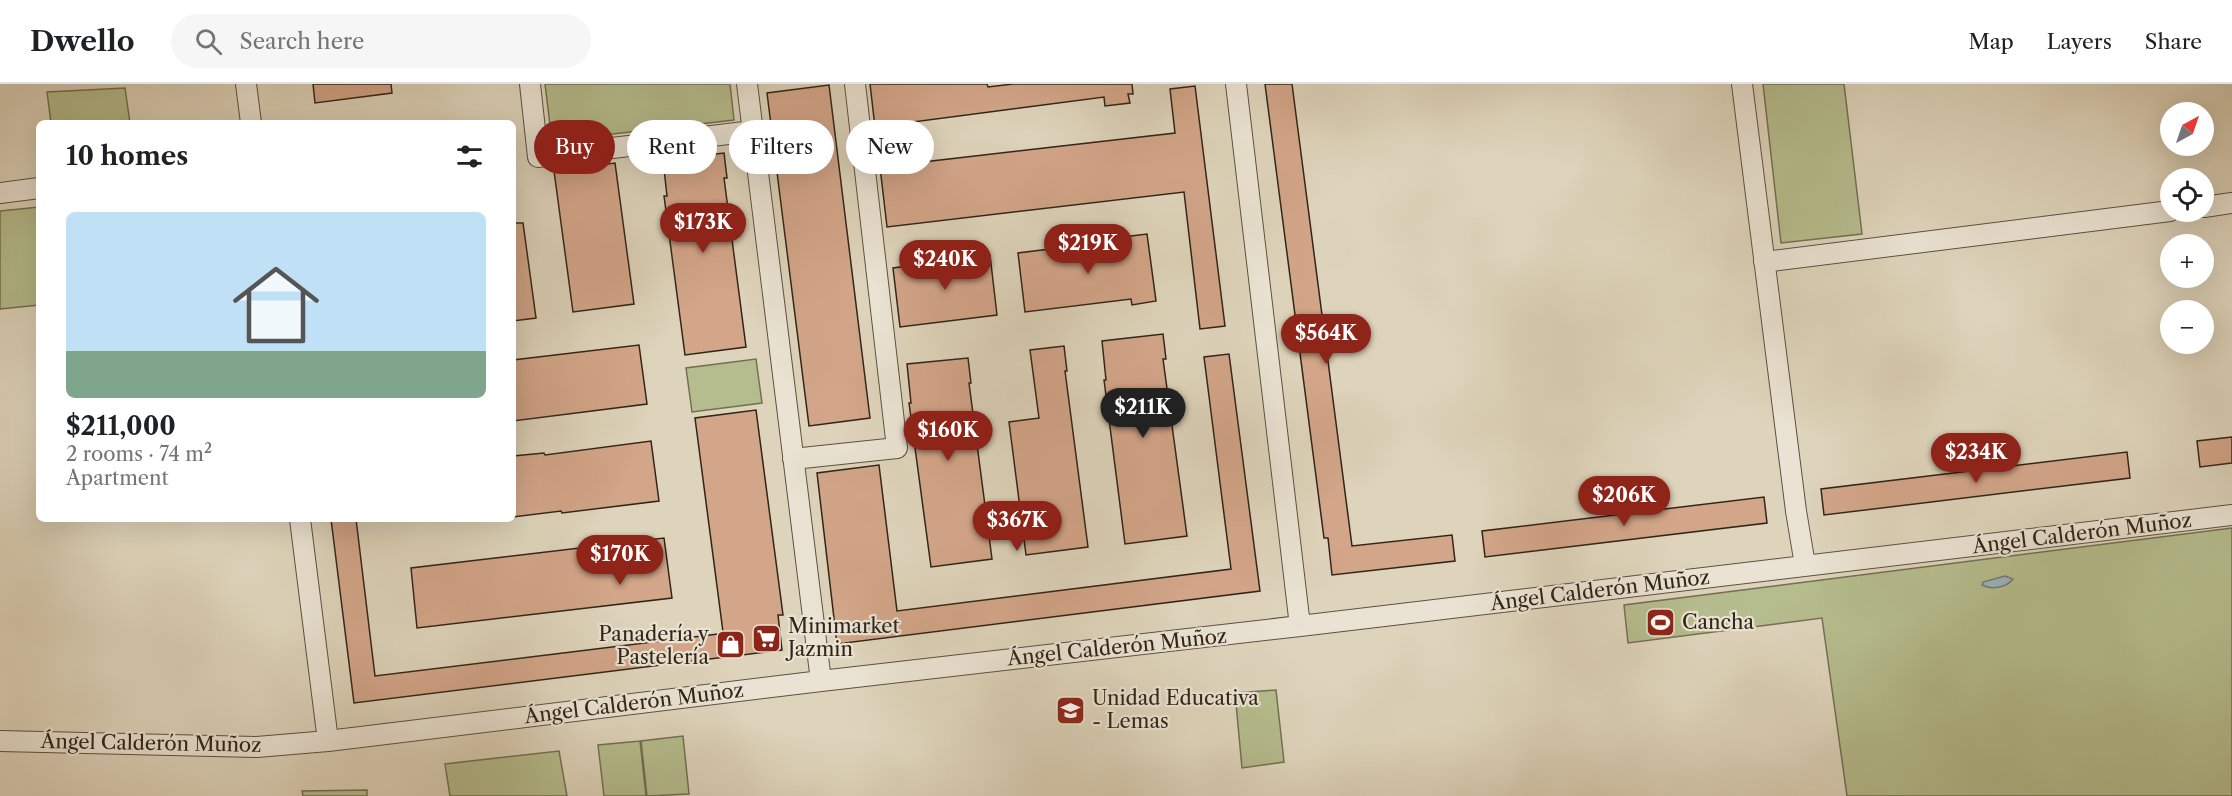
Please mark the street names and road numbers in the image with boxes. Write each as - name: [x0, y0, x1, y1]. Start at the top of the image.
- street label: Ángel Calderón Muñoz: [1970, 507, 2193, 558]
- street label: Ángel Calderón Muñoz: [1488, 564, 1711, 615]
- street label: Ángel Calderón Muñoz: [1005, 623, 1228, 671]
- street label: Ángel Calderón Muñoz: [522, 677, 745, 728]
- street label: Ángel Calderón Muñoz: [39, 728, 262, 757]

